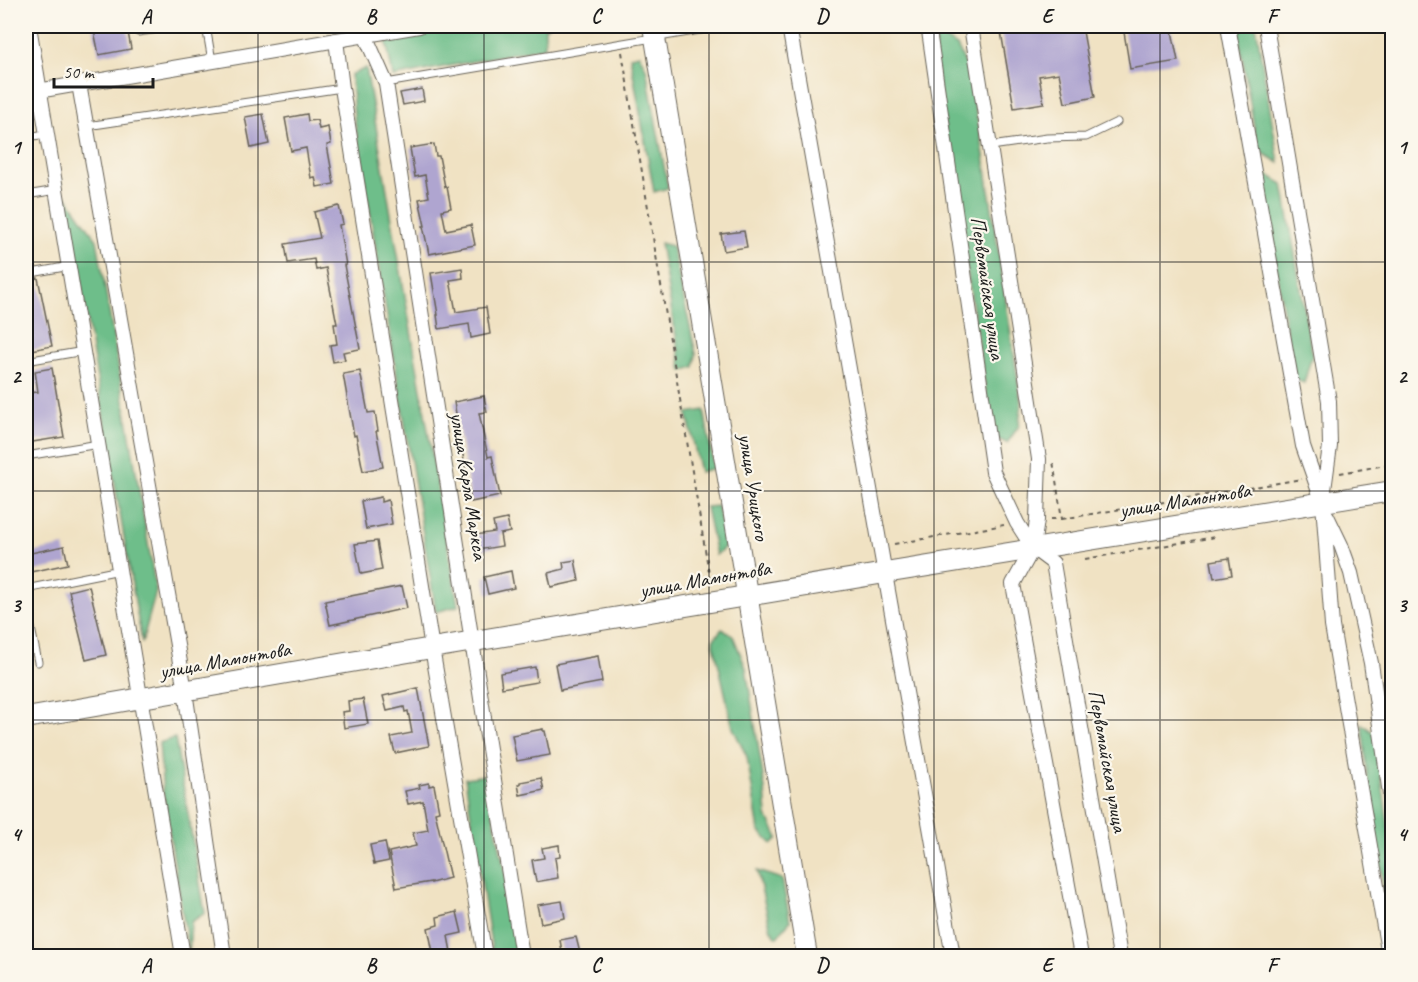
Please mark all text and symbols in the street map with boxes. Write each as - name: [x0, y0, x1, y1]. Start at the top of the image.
- text: A: [141, 4, 153, 29]
- text: B: [366, 4, 378, 29]
- text: C: [591, 4, 603, 29]
- text: D: [816, 4, 830, 29]
- text: E: [1042, 4, 1056, 29]
- text: F: [1267, 4, 1281, 29]
- scale bar: [54, 51, 153, 89]
- text: 50 m: [63, 61, 96, 83]
- text: 1: [12, 135, 23, 160]
- text: 1: [1398, 135, 1409, 160]
- street label: Первомайская улица: [965, 215, 1011, 363]
- text: 2: [12, 364, 23, 389]
- text: 2: [1398, 364, 1409, 389]
- street label: улица Карла Маркса: [444, 408, 494, 563]
- street label: улица Урицкого: [732, 430, 776, 544]
- street label: улица Мамонтова: [1116, 477, 1254, 524]
- street label: улица Мамонтова: [635, 554, 774, 604]
- text: 3: [12, 593, 23, 618]
- text: 3: [1398, 593, 1409, 618]
- street label: улица Мамонтова: [155, 635, 294, 685]
- street label: Первомайская улица: [1083, 688, 1134, 836]
- text: 4: [12, 822, 24, 847]
- text: 4: [1398, 822, 1410, 847]
- text: A: [141, 953, 153, 978]
- text: B: [366, 953, 378, 978]
- text: C: [591, 953, 603, 978]
- text: D: [816, 953, 830, 978]
- text: E: [1042, 953, 1056, 978]
- text: F: [1267, 953, 1281, 978]

